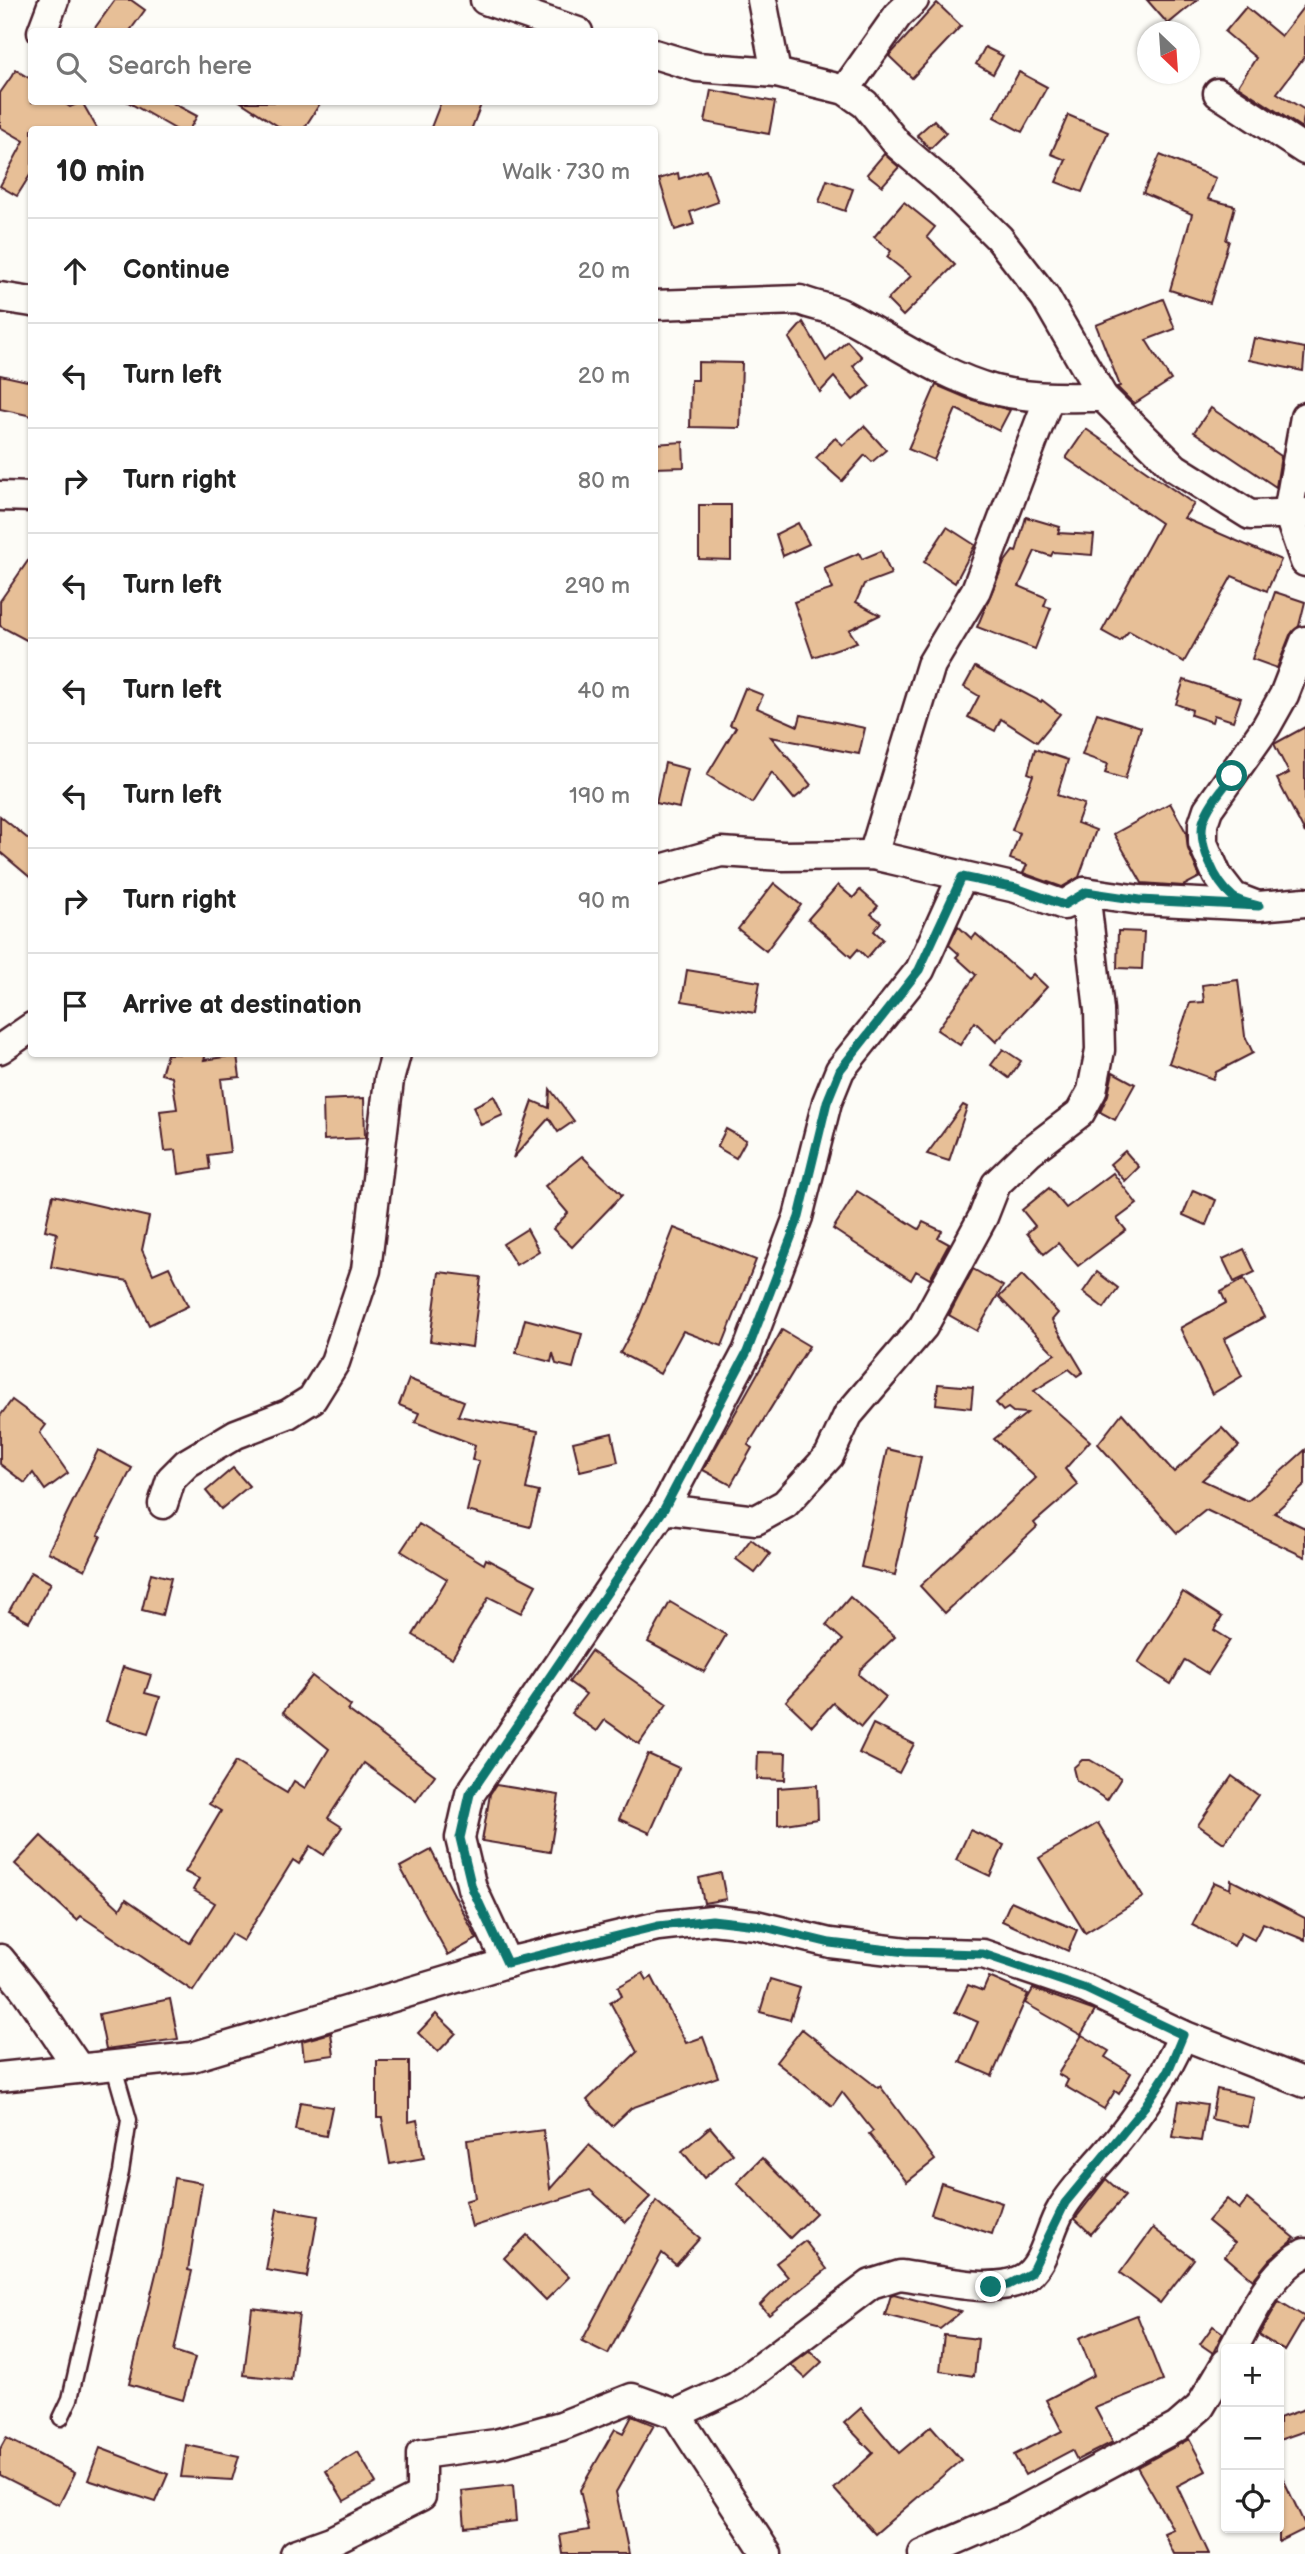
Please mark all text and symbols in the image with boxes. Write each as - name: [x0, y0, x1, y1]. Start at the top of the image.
- north arrow: [1137, 21, 1200, 84]
- search box: [28, 28, 658, 105]
- icon: search: [52, 48, 90, 86]
- text: Search here: [108, 51, 252, 82]
- text: 10 min: [56, 154, 145, 190]
- text: Walk · 730 m: [502, 158, 630, 186]
- icon: ahead: [56, 252, 94, 290]
- text: Continue: [123, 255, 230, 286]
- text: 20 m: [578, 257, 630, 285]
- icon: left: [56, 357, 94, 395]
- text: Turn left: [123, 360, 222, 391]
- text: 20 m: [578, 362, 630, 390]
- icon: right: [56, 462, 94, 500]
- text: Turn right: [123, 465, 236, 496]
- text: 80 m: [578, 467, 630, 495]
- icon: left: [56, 567, 94, 605]
- text: Turn left: [123, 570, 222, 601]
- text: 290 m: [564, 572, 630, 600]
- icon: left: [56, 672, 94, 710]
- text: Turn left: [123, 675, 222, 706]
- text: 40 m: [577, 677, 630, 705]
- route start: [1216, 760, 1247, 791]
- icon: left: [56, 777, 94, 815]
- text: Turn left: [123, 780, 222, 811]
- text: 190 m: [569, 782, 630, 810]
- icon: right: [56, 882, 94, 920]
- text: Turn right: [123, 885, 236, 916]
- text: 90 m: [578, 887, 630, 915]
- icon: arrive: [56, 987, 94, 1025]
- text: Arrive at destination: [123, 990, 362, 1021]
- route end: [975, 2271, 1006, 2302]
- map controls: [1221, 2344, 1284, 2533]
- button: +: [1221, 2344, 1284, 2407]
- button: −: [1221, 2407, 1284, 2470]
- button: locate: [1221, 2470, 1284, 2533]

